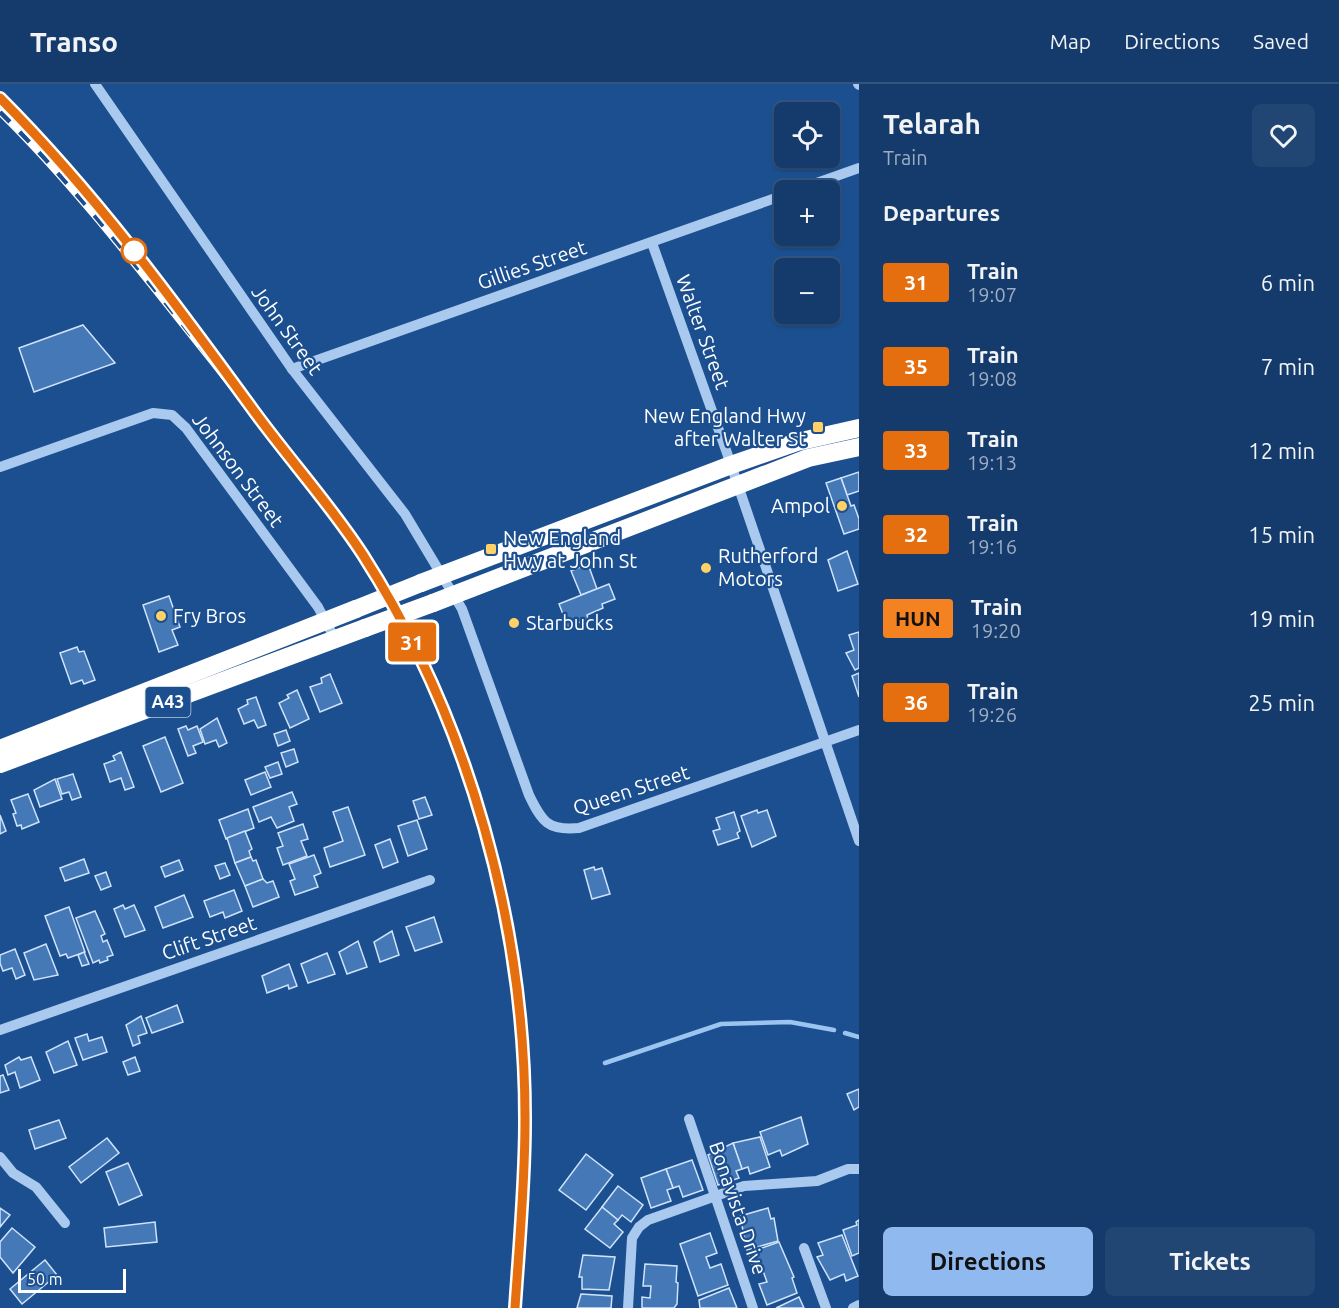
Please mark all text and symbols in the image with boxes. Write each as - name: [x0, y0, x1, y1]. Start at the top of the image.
- text: Transo: [30, 26, 118, 57]
- text: Map: [1050, 29, 1091, 53]
- text: Directions: [1124, 29, 1220, 53]
- text: Saved: [1253, 29, 1309, 53]
- map controls: [774, 102, 840, 324]
- button: locate: [774, 102, 840, 168]
- button: heart: [1252, 104, 1315, 167]
- text: Telarah: [883, 108, 981, 139]
- text: Train: [883, 146, 928, 169]
- button: +: [774, 180, 840, 246]
- text: Departures: [883, 200, 1000, 225]
- street label: Gillies Street: [474, 235, 589, 294]
- unlabelled marker: [121, 238, 147, 264]
- button: −: [774, 258, 840, 324]
- text: Train: [967, 258, 1019, 283]
- text: 31: [904, 270, 928, 294]
- text: 6 min: [1261, 270, 1315, 295]
- street label: Walter Street: [672, 271, 735, 392]
- street label: John Street: [247, 281, 328, 379]
- text: 19:07: [967, 283, 1017, 306]
- text: Train: [967, 342, 1019, 367]
- text: 35: [904, 354, 928, 378]
- text: 7 min: [1261, 354, 1315, 379]
- text: 19:08: [967, 367, 1017, 390]
- place label: New England Hwy after Walter St: [644, 404, 806, 450]
- street label: Johnson Street: [188, 408, 289, 531]
- marker: New England Hwy after Walter St: [811, 420, 825, 434]
- text: Train: [967, 426, 1019, 451]
- text: 33: [904, 438, 928, 462]
- text: 12 min: [1248, 438, 1315, 463]
- text: 19:13: [967, 451, 1017, 474]
- place label: Ampol: [771, 494, 830, 517]
- marker: Ampol: [835, 499, 849, 513]
- text: Train: [967, 510, 1019, 535]
- text: 32: [904, 522, 928, 546]
- text: 15 min: [1248, 522, 1315, 547]
- place label: New England Hwy at John St: [503, 526, 637, 572]
- text: 19:16: [967, 535, 1017, 558]
- marker: New England Hwy at John St: [484, 542, 498, 556]
- place label: Rutherford Motors: [718, 544, 818, 590]
- marker: Rutherford Motors: [699, 561, 713, 575]
- text: Train: [971, 594, 1022, 619]
- place label: Fry Bros: [173, 604, 246, 627]
- text: HUN: [895, 606, 941, 630]
- text: 19 min: [1248, 606, 1315, 631]
- marker: Fry Bros: [154, 609, 168, 623]
- place label: Starbucks: [526, 611, 613, 634]
- marker: Starbucks: [507, 616, 521, 630]
- text: 19:20: [971, 619, 1021, 642]
- line badge: 31: [385, 622, 439, 662]
- text: 31: [400, 630, 424, 654]
- text: Train: [967, 678, 1019, 703]
- road number: A43: [146, 687, 190, 717]
- text: 36: [904, 690, 928, 714]
- text: 25 min: [1248, 690, 1315, 715]
- text: 19:26: [967, 703, 1017, 726]
- street label: Queen Street: [570, 760, 692, 819]
- street label: Clift Street: [159, 911, 259, 964]
- street label: Bonavista Drive: [705, 1138, 772, 1277]
- button: Directions: [883, 1227, 1093, 1296]
- button: Tickets: [1105, 1227, 1315, 1296]
- scale bar: [18, 1266, 126, 1294]
- text: 50 m: [27, 1270, 63, 1288]

